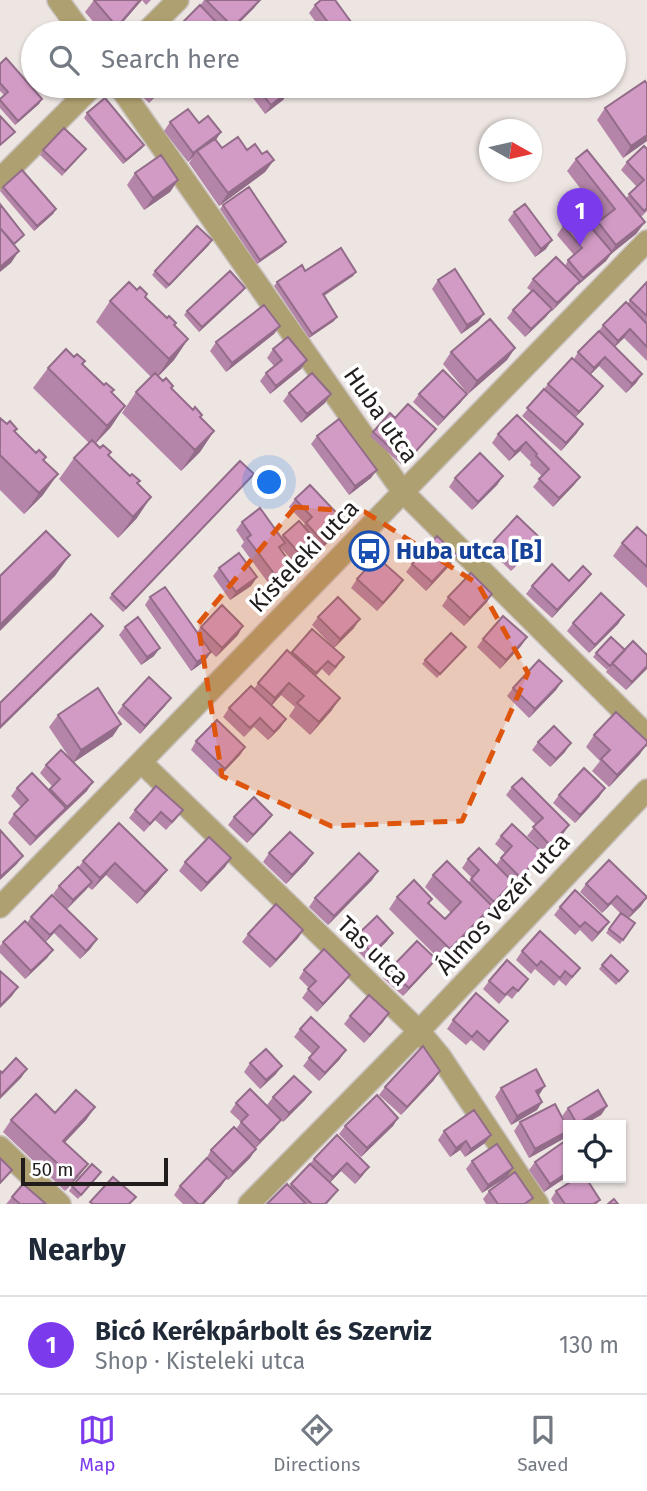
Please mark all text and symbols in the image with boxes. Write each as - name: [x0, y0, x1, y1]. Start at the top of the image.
- search box: [21, 21, 626, 98]
- icon: search: [45, 41, 83, 79]
- text: Search here: [101, 44, 240, 75]
- north arrow: [479, 119, 542, 182]
- pin: 1: [557, 188, 603, 246]
- street label: Huba utca: [338, 362, 424, 468]
- your location: [252, 465, 286, 499]
- street label: Kisteleki utca: [243, 494, 365, 618]
- bus stop icon: Huba utca [B]: [348, 530, 390, 572]
- place label: Huba utca [B]: [396, 537, 542, 565]
- street label: Álmos vezér utca: [430, 827, 576, 981]
- street label: Tas utca: [332, 910, 414, 992]
- map controls: [563, 1120, 626, 1183]
- button: locate: [563, 1120, 626, 1183]
- scale bar: [21, 1155, 168, 1187]
- text: 50 m: [32, 1158, 73, 1181]
- text: Nearby: [28, 1232, 126, 1268]
- text: Bicó Kerékpárbolt és Szerviz: [95, 1316, 432, 1347]
- text: 1: [46, 1331, 56, 1359]
- text: 130 m: [559, 1331, 619, 1359]
- text: Shop · Kisteleki utca: [95, 1347, 305, 1375]
- tab: Map: [78, 1411, 116, 1476]
- tab: Directions: [273, 1411, 360, 1476]
- tab: Saved: [517, 1411, 569, 1476]

